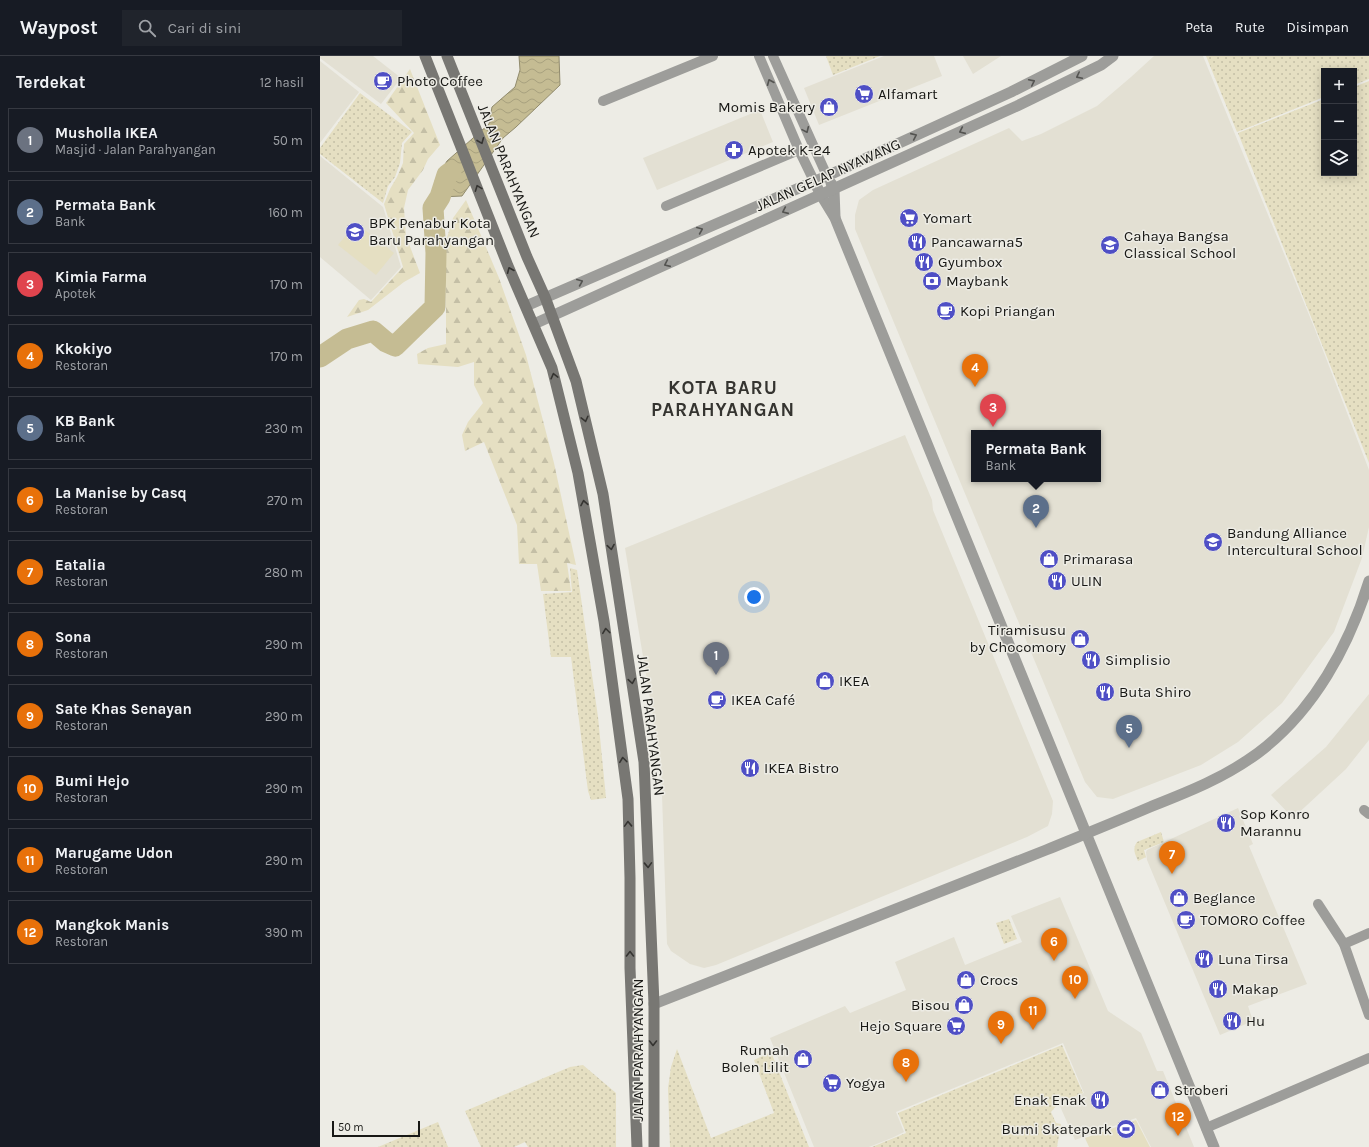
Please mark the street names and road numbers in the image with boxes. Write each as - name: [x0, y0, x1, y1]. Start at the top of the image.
- street label: JALAN PARAHYANGAN: [474, 101, 544, 241]
- street label: JALAN GELAP NYAWANG: [753, 135, 903, 215]
- street label: JALAN PARAHYANGAN: [633, 653, 669, 797]
- street label: JALAN PARAHYANGAN: [629, 979, 647, 1121]

